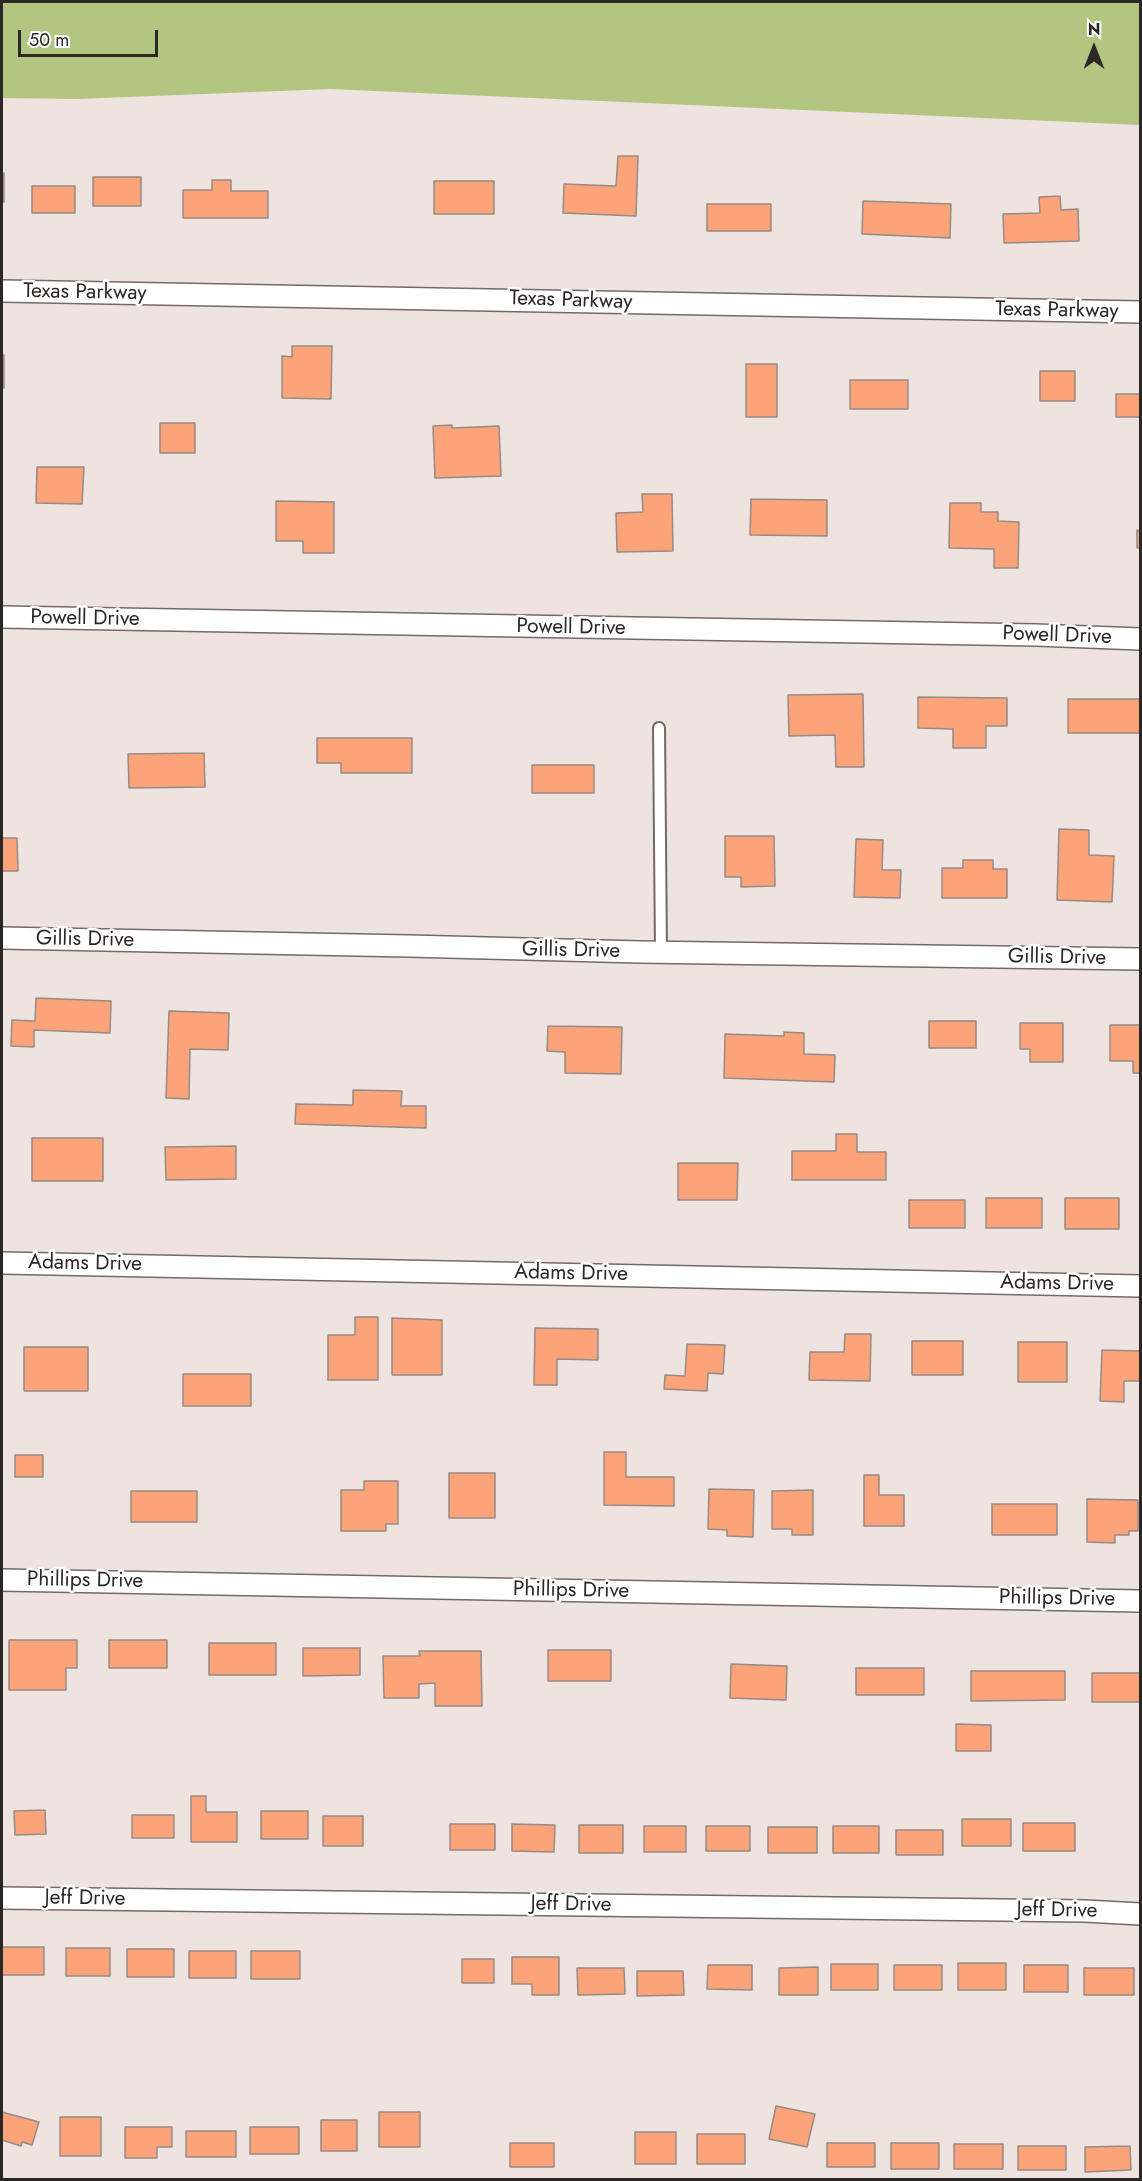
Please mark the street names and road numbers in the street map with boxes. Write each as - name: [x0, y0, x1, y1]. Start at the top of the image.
- street label: Texas Parkway: [23, 279, 147, 307]
- street label: Texas Parkway: [509, 286, 633, 316]
- street label: Texas Parkway: [995, 297, 1119, 325]
- street label: Powell Drive: [30, 605, 140, 633]
- street label: Powell Drive: [516, 614, 626, 642]
- street label: Powell Drive: [1002, 621, 1112, 651]
- street label: Gillis Drive: [36, 927, 134, 953]
- street label: Gillis Drive: [522, 938, 620, 964]
- street label: Gillis Drive: [1008, 945, 1106, 971]
- street label: Adams Drive: [28, 1250, 142, 1278]
- street label: Adams Drive: [514, 1260, 628, 1288]
- street label: Adams Drive: [1000, 1270, 1114, 1298]
- street label: Phillips Drive: [27, 1567, 143, 1595]
- street label: Phillips Drive: [513, 1577, 629, 1605]
- street label: Phillips Drive: [999, 1585, 1115, 1613]
- street label: Jeff Drive: [44, 1886, 126, 1912]
- street label: Jeff Drive: [530, 1892, 612, 1918]
- street label: Jeff Drive: [1016, 1898, 1098, 1924]

